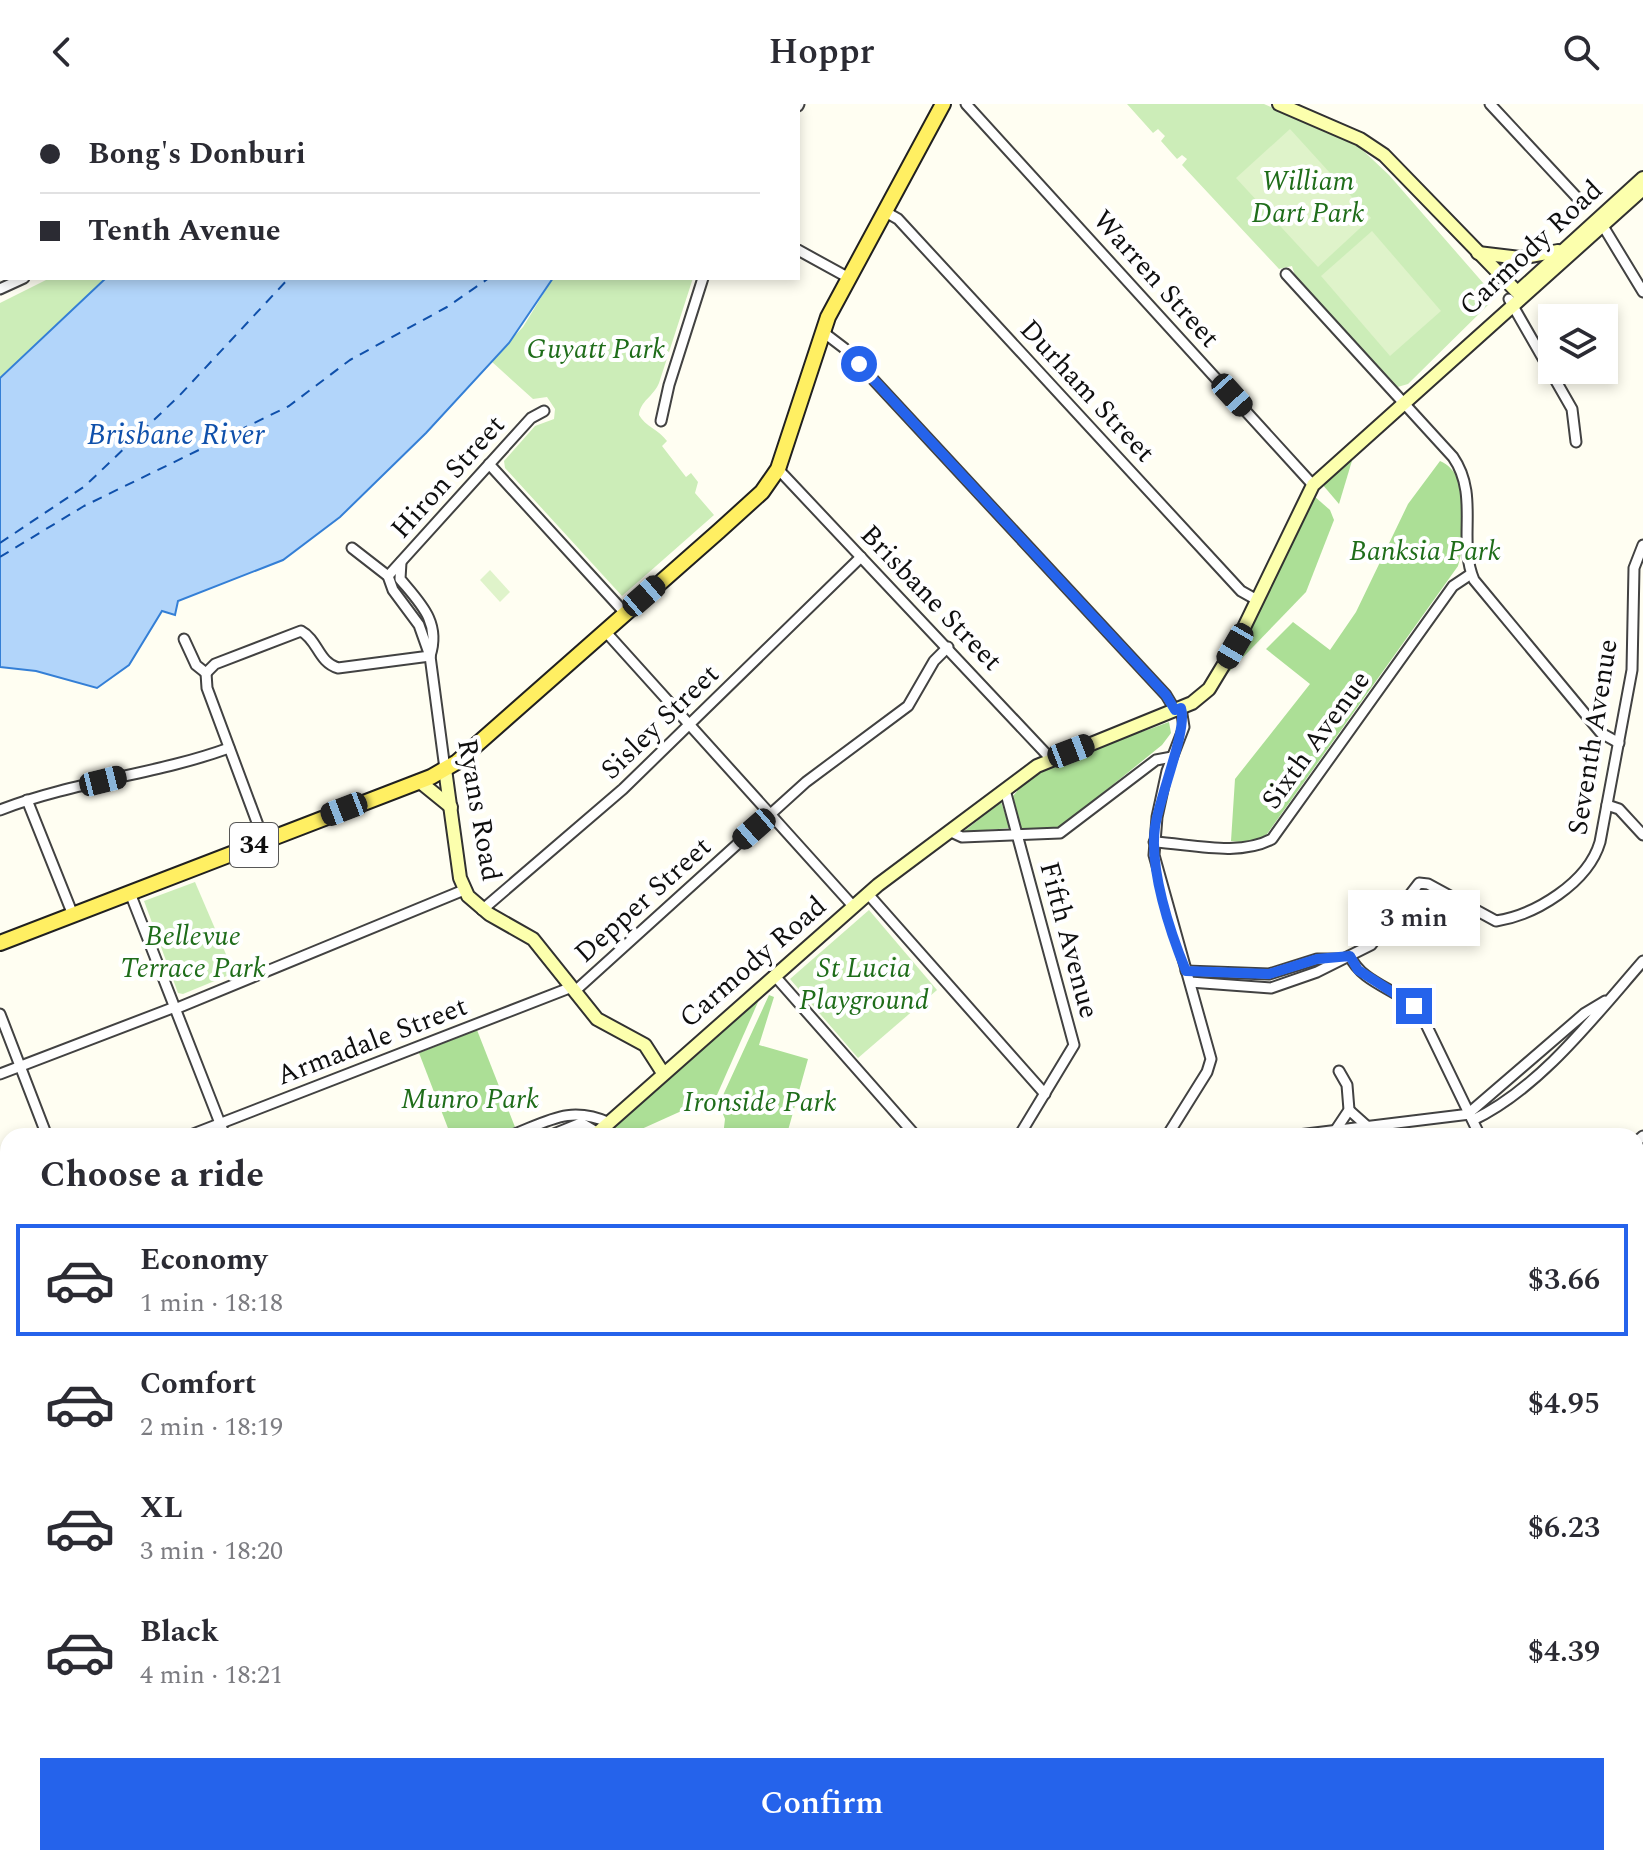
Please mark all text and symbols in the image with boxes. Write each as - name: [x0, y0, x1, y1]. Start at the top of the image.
- text: Hoppr: [769, 25, 874, 80]
- icon: back: [40, 30, 84, 74]
- icon: search: [1559, 30, 1603, 74]
- text: Bong's Donburi: [88, 131, 306, 177]
- park label: William Dart Park: [1251, 160, 1365, 235]
- street label: Carmody Road: [1449, 170, 1613, 326]
- street label: Warren Street: [1082, 200, 1230, 358]
- text: Tenth Avenue: [88, 208, 281, 254]
- map controls: [1538, 304, 1618, 384]
- button: layers: [1538, 304, 1618, 384]
- street label: Durham Street: [1009, 309, 1165, 473]
- park label: Guyatt Park: [527, 328, 665, 371]
- route start: [841, 346, 877, 382]
- car: [1207, 369, 1257, 421]
- street label: Hiron Street: [380, 405, 516, 549]
- water label: Brisbane River: [87, 412, 266, 458]
- street label: Brisbane Street: [850, 515, 1013, 681]
- park label: Banksia Park: [1349, 530, 1501, 573]
- car: [618, 571, 670, 621]
- car: [1213, 619, 1257, 673]
- street label: Seventh Avenue: [1556, 636, 1630, 838]
- street label: Sisley Street: [591, 654, 729, 790]
- street label: Sixth Avenue: [1251, 661, 1381, 819]
- car: [1044, 731, 1098, 771]
- street label: Ryans Road: [445, 735, 513, 885]
- car: [77, 764, 129, 798]
- car: [317, 789, 371, 829]
- car: [728, 804, 780, 854]
- road number: 34: [230, 823, 278, 867]
- street label: Depper Street: [565, 826, 721, 974]
- street label: Fifth Avenue: [1027, 857, 1111, 1023]
- street label: Carmody Road: [670, 886, 836, 1038]
- callout: 3 min: [1348, 890, 1480, 946]
- text: 3 min: [1380, 898, 1448, 938]
- park label: Bellevue Terrace Park: [120, 915, 266, 990]
- park label: St Lucia Playground: [799, 947, 929, 1022]
- street label: Armadale Street: [270, 985, 474, 1097]
- route end: [1396, 988, 1432, 1024]
- park label: Munro Park: [401, 1078, 539, 1121]
- park label: Ironside Park: [683, 1081, 837, 1124]
- text: Choose a ride: [40, 1148, 264, 1203]
- text: Economy: [140, 1237, 267, 1283]
- icon: car: [44, 1244, 116, 1316]
- text: $3.66: [1528, 1257, 1600, 1303]
- text: 1 min · 18:18: [140, 1283, 283, 1323]
- text: Comfort: [140, 1361, 256, 1407]
- icon: car: [44, 1368, 116, 1440]
- text: $4.95: [1528, 1381, 1600, 1427]
- text: 2 min · 18:19: [140, 1407, 283, 1447]
- text: XL: [140, 1485, 183, 1531]
- icon: car: [44, 1492, 116, 1564]
- text: $6.23: [1528, 1505, 1600, 1551]
- text: 3 min · 18:20: [140, 1531, 283, 1571]
- text: Black: [140, 1609, 219, 1655]
- icon: car: [44, 1616, 116, 1688]
- text: $4.39: [1528, 1629, 1600, 1675]
- text: 4 min · 18:21: [140, 1655, 283, 1695]
- button: Confirm: [40, 1758, 1604, 1850]

